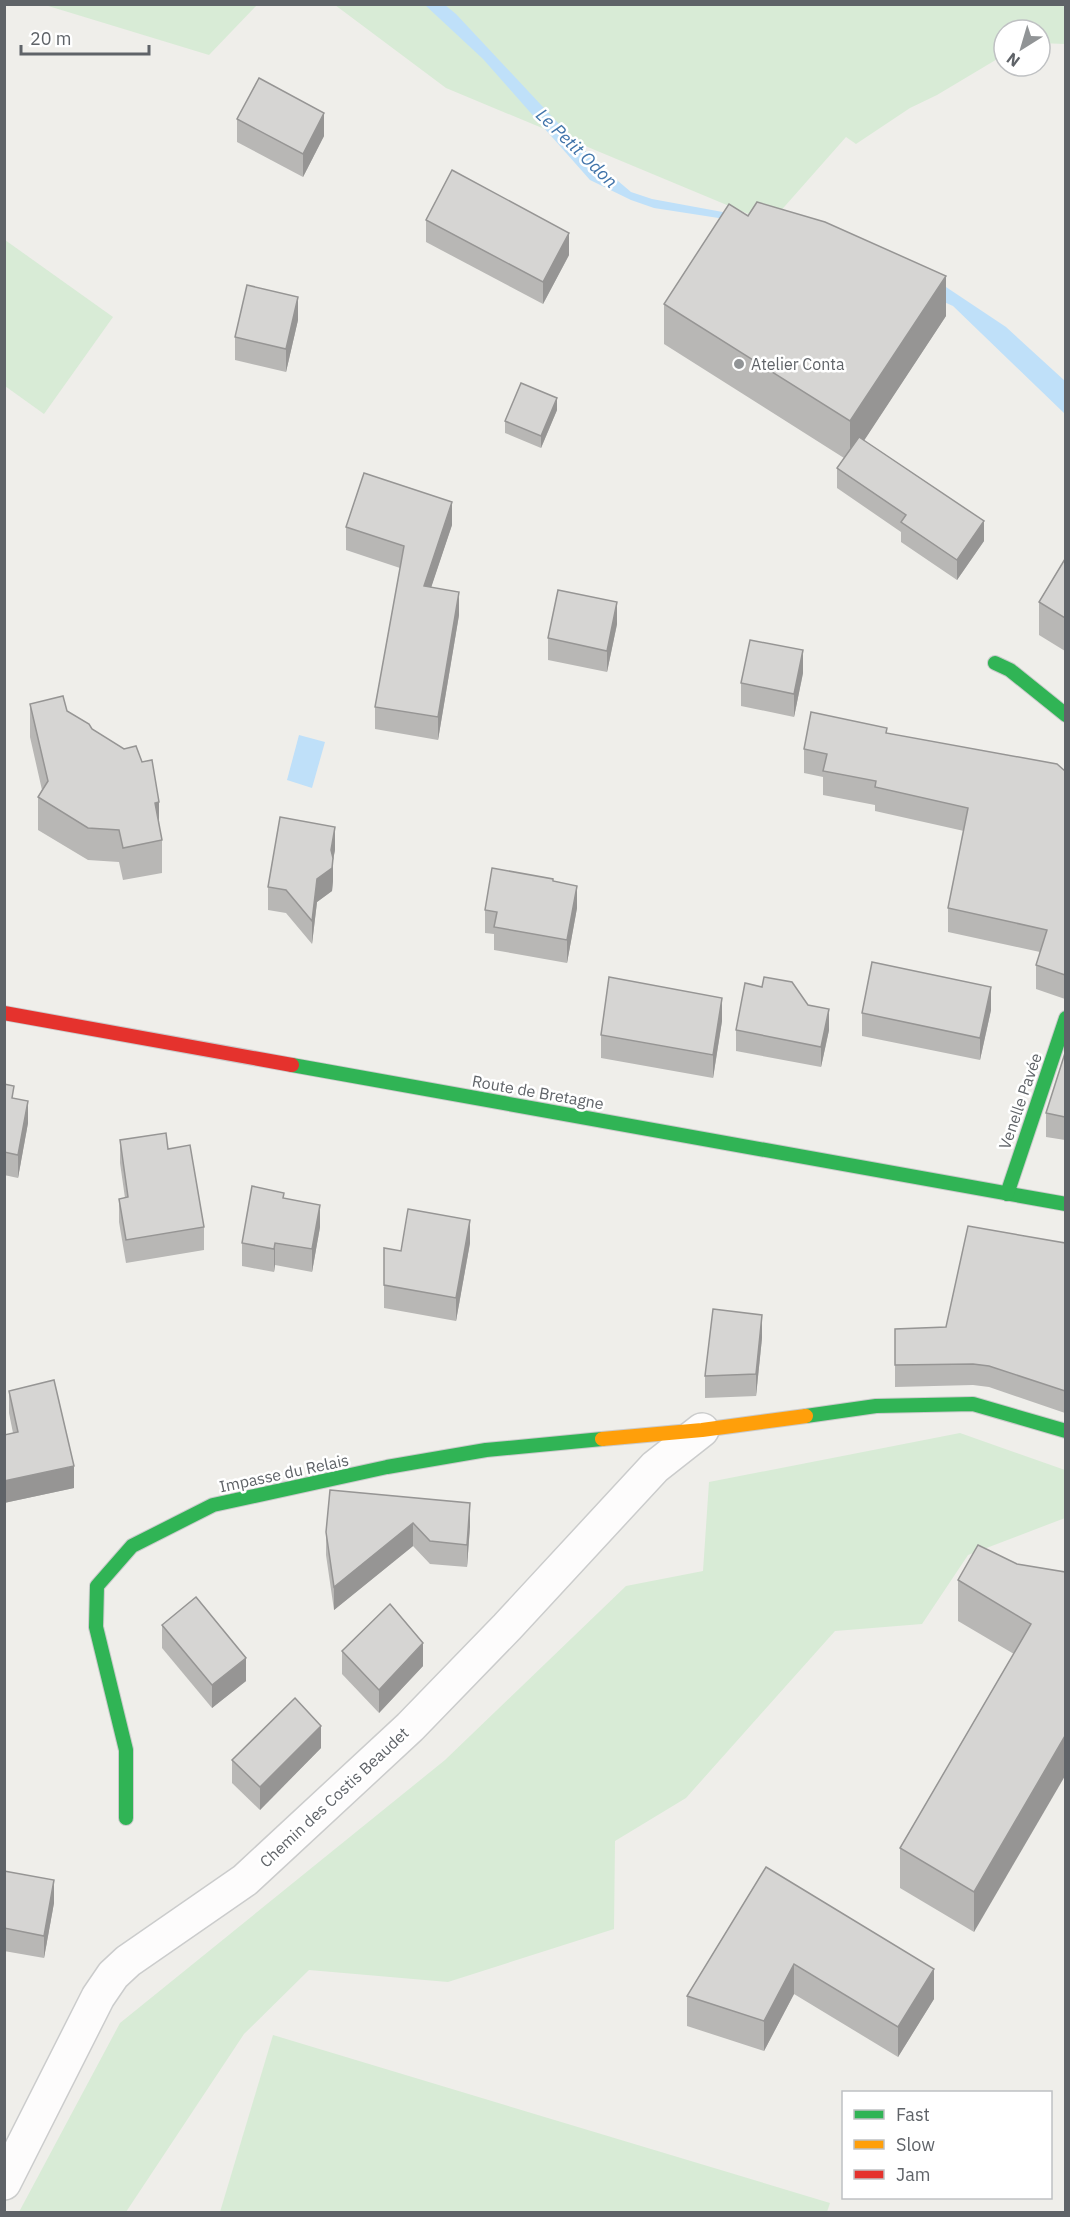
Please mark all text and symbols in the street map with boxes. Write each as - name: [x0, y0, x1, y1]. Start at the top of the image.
- scale bar: [21, 18, 148, 56]
- north arrow: [992, 18, 1052, 78]
- text: 20 m: [30, 27, 72, 50]
- text: N: [1002, 49, 1024, 71]
- water label: Le Petit Odon: [531, 103, 623, 193]
- place label: Atelier Conta: [751, 354, 845, 374]
- marker: Atelier Conta: [732, 357, 746, 371]
- street label: Venelle Pavée: [994, 1050, 1046, 1152]
- street label: Route de Bretagne: [471, 1071, 606, 1113]
- street label: Impasse du Relais: [217, 1450, 351, 1496]
- street label: Chemin des Costis Beaudet: [255, 1723, 413, 1871]
- legend: [842, 2091, 1052, 2199]
- text: Fast: [896, 2103, 930, 2126]
- text: Slow: [896, 2133, 935, 2156]
- text: Jam: [896, 2163, 931, 2186]

